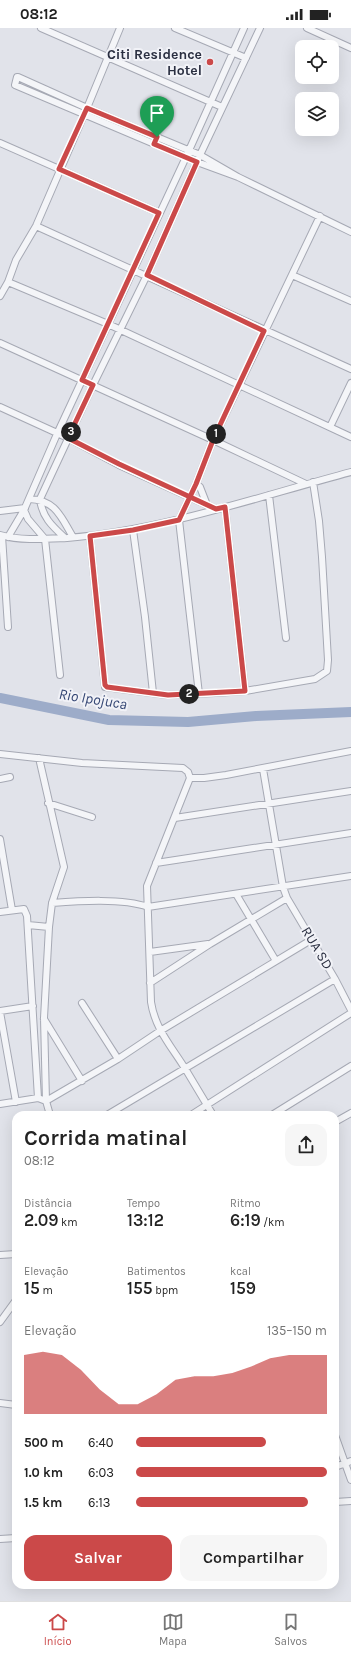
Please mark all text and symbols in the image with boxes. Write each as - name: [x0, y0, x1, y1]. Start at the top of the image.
- text: 08:12: [20, 5, 58, 23]
- map controls: [295, 40, 339, 136]
- button: locate: [295, 40, 339, 84]
- place label: Citi Residence Hotel: [107, 46, 202, 79]
- marker: Citi Residence Hotel: [205, 57, 215, 67]
- button: layers: [295, 92, 339, 136]
- pin: [140, 96, 174, 137]
- icon: arrive: [146, 102, 168, 124]
- pin: 3: [61, 422, 81, 442]
- pin: 1: [206, 424, 226, 444]
- text: 3: [68, 425, 74, 438]
- text: 1: [214, 427, 218, 440]
- pin: 2: [179, 684, 199, 704]
- water label: Rio Ipojuca: [58, 685, 128, 713]
- text: 2: [186, 687, 192, 700]
- street label: RUA SD: [298, 924, 336, 972]
- button: share: [285, 1124, 327, 1166]
- text: Corrida matinal: [24, 1125, 187, 1151]
- text: 08:12: [24, 1153, 55, 1168]
- text: Distância: [24, 1197, 72, 1210]
- text: Tempo: [127, 1197, 160, 1210]
- text: Ritmo: [230, 1197, 260, 1210]
- text: 2.09: [24, 1210, 58, 1230]
- text: 13:12: [127, 1210, 164, 1230]
- text: 6:19: [230, 1210, 261, 1230]
- text: km: [58, 1216, 78, 1229]
- text: /km: [261, 1216, 285, 1229]
- text: Elevação: [24, 1265, 68, 1278]
- text: Batimentos: [127, 1265, 186, 1278]
- text: kcal: [230, 1265, 251, 1278]
- text: 15: [24, 1278, 40, 1298]
- text: 155: [127, 1278, 153, 1298]
- text: 159: [230, 1278, 256, 1298]
- text: m: [40, 1284, 53, 1297]
- text: bpm: [153, 1284, 178, 1297]
- text: Elevação: [24, 1323, 76, 1338]
- text: 135–150 m: [267, 1323, 327, 1338]
- text: 500 m: [24, 1435, 64, 1450]
- text: 6:40: [88, 1435, 113, 1450]
- text: 1.0 km: [24, 1465, 63, 1480]
- text: 6:03: [88, 1465, 114, 1480]
- text: 1.5 km: [24, 1495, 62, 1510]
- text: 6:13: [88, 1495, 110, 1510]
- button: Salvar: [24, 1535, 172, 1581]
- button: Compartilhar: [180, 1535, 327, 1581]
- tab: Início: [44, 1611, 72, 1648]
- tab: Mapa: [159, 1611, 187, 1648]
- tab: Salvos: [274, 1611, 307, 1648]

